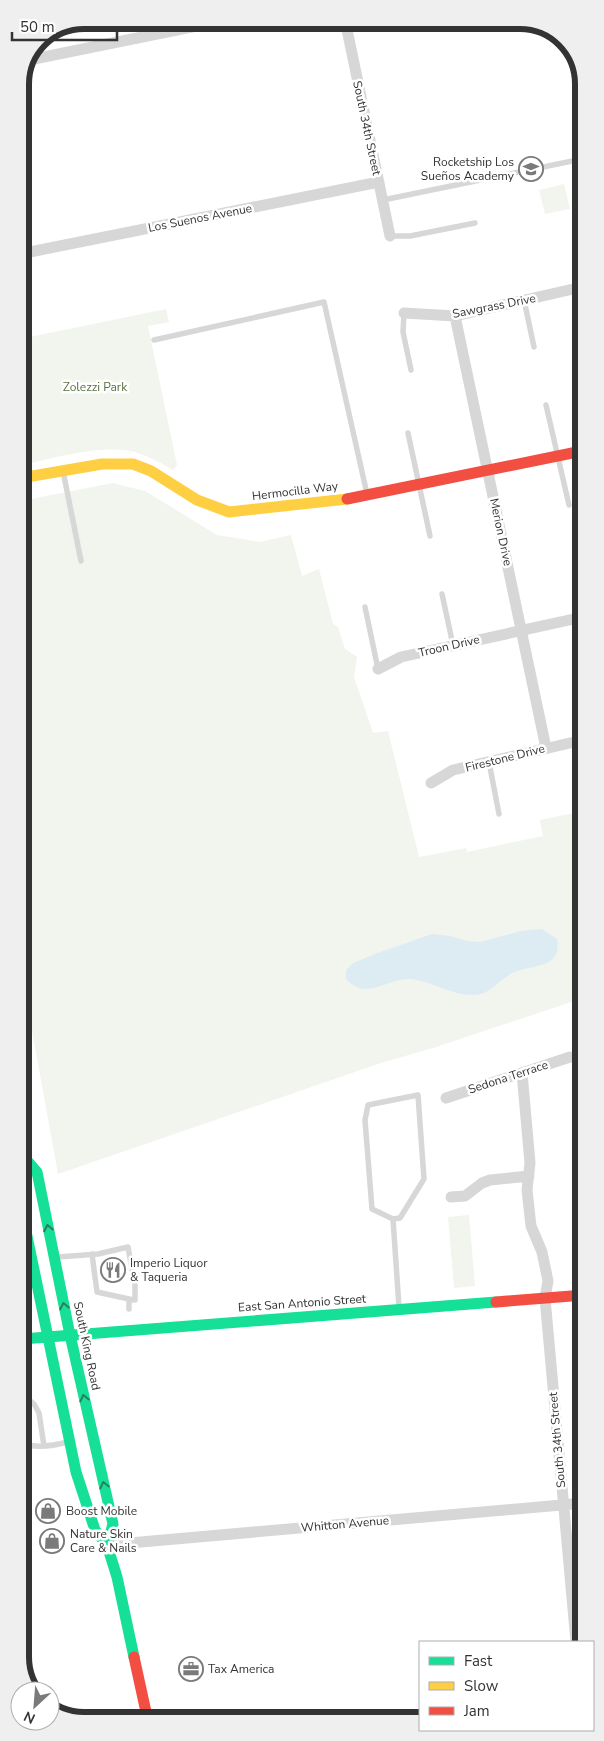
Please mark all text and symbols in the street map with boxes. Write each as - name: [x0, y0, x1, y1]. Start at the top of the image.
- scale bar: [12, 10, 118, 42]
- text: 50 m: [20, 17, 55, 37]
- street label: South 34th Street: [349, 79, 385, 177]
- place label: Rocketship Los Sueños Academy: [421, 154, 515, 184]
- school or university icon: Rocketship Los Sueños Academy: [518, 156, 544, 182]
- street label: Los Suenos Avenue: [147, 200, 253, 236]
- street label: Sawgrass Drive: [451, 290, 537, 322]
- park label: Zolezzi Park: [63, 379, 128, 395]
- street label: Hermocilla Way: [251, 478, 340, 504]
- street label: Merion Drive: [486, 497, 516, 567]
- street label: Troon Drive: [417, 631, 481, 661]
- street label: Firestone Drive: [464, 740, 546, 776]
- street label: Sedona Terrace: [466, 1057, 550, 1097]
- one-way arrow: [43, 1224, 54, 1233]
- place label: Imperio Liquor & Taqueria: [130, 1255, 208, 1285]
- restaurant icon: Imperio Liquor & Taqueria: [100, 1257, 126, 1283]
- street label: East San Antonio Street: [237, 1290, 367, 1315]
- street label: South King Road: [70, 1300, 104, 1392]
- one-way arrow: [60, 1301, 70, 1310]
- street label: South 34th Street: [545, 1391, 569, 1489]
- one-way arrow: [79, 1393, 90, 1402]
- one-way arrow: [99, 1481, 110, 1490]
- shop icon: Boost Mobile: [35, 1498, 61, 1524]
- place label: Boost Mobile: [66, 1503, 137, 1519]
- street label: Whitton Avenue: [300, 1512, 390, 1536]
- place label: Nature Skin Care & Nails: [70, 1526, 137, 1556]
- shop icon: Nature Skin Care & Nails: [39, 1528, 65, 1554]
- legend: [419, 1641, 594, 1731]
- text: Fast: [464, 1651, 493, 1671]
- office icon: Tax America: [178, 1656, 204, 1682]
- place label: Tax America: [208, 1661, 274, 1677]
- text: Slow: [464, 1676, 499, 1696]
- north arrow: [10, 1681, 60, 1731]
- text: Jam: [463, 1701, 490, 1721]
- text: N: [21, 1706, 38, 1728]

